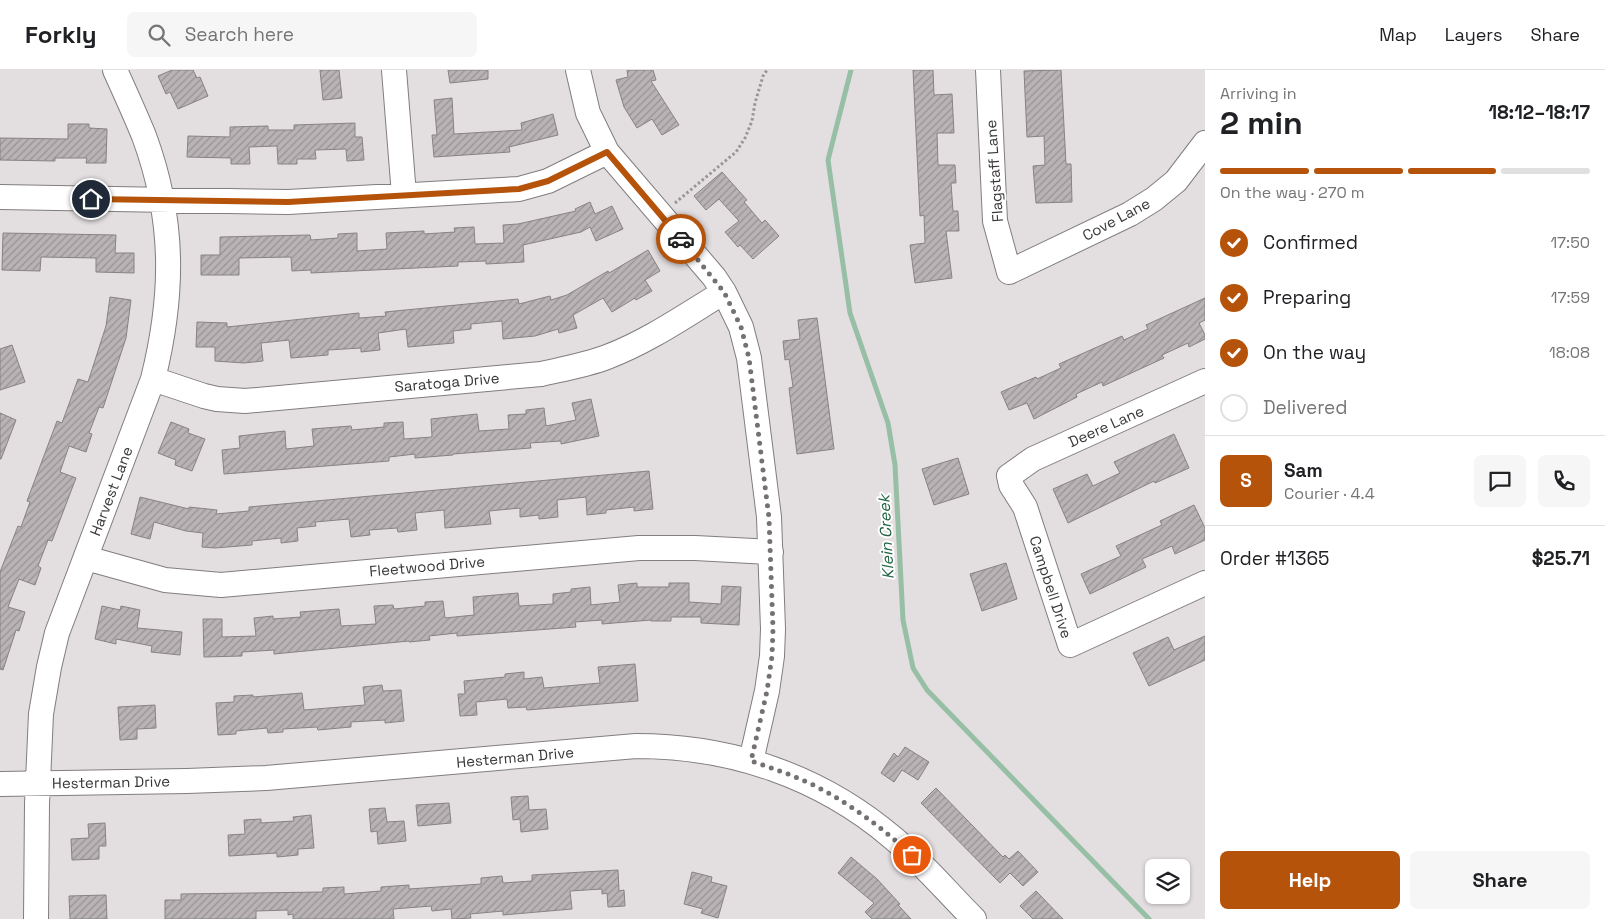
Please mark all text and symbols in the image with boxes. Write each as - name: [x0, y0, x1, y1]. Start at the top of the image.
- search box: [127, 12, 477, 57]
- text: Forkly: [25, 19, 97, 50]
- icon: search: [145, 21, 173, 49]
- text: Search here: [185, 22, 294, 47]
- text: Map: [1379, 23, 1417, 46]
- text: Layers: [1445, 23, 1502, 46]
- text: Share: [1530, 23, 1580, 46]
- text: Arriving in: [1220, 83, 1297, 104]
- text: 18:12–18:17: [1489, 100, 1590, 125]
- text: 2 min: [1220, 103, 1303, 143]
- street label: Flagstaff Lane: [981, 119, 1007, 223]
- pin: [70, 178, 112, 220]
- text: On the way · 270 m: [1220, 182, 1365, 203]
- icon: home: [77, 185, 105, 213]
- street label: Cove Lane: [1079, 193, 1153, 245]
- courier: [656, 214, 706, 264]
- icon: car: [667, 225, 695, 253]
- icon: check: [1220, 229, 1248, 257]
- text: Confirmed: [1263, 230, 1358, 255]
- text: 17:50: [1550, 232, 1590, 253]
- icon: check: [1220, 284, 1248, 312]
- text: Preparing: [1263, 285, 1351, 310]
- text: 17:59: [1551, 287, 1590, 308]
- icon: check: [1220, 339, 1248, 367]
- text: On the way: [1263, 340, 1366, 365]
- text: 18:08: [1549, 342, 1590, 363]
- street label: Saratoga Drive: [394, 368, 500, 396]
- text: Delivered: [1263, 395, 1348, 420]
- street label: Deere Lane: [1065, 401, 1147, 451]
- street label: Harvest Lane: [85, 444, 137, 538]
- button: chat: [1474, 455, 1526, 507]
- button: phone: [1538, 455, 1590, 507]
- text: Sam: [1284, 458, 1323, 483]
- text: S: [1240, 468, 1252, 493]
- text: Courier · 4.4: [1284, 483, 1375, 504]
- water label: Klein Creek: [873, 492, 899, 580]
- street label: Campbell Drive: [1026, 533, 1077, 641]
- text: Order #1365: [1220, 546, 1329, 571]
- text: $25.71: [1532, 546, 1590, 571]
- street label: Fleetwood Drive: [368, 551, 486, 581]
- street label: Hesterman Drive: [455, 742, 575, 772]
- street label: Hesterman Drive: [52, 771, 170, 793]
- pin: [891, 834, 933, 876]
- icon: bag: [898, 841, 926, 869]
- button: Help: [1220, 851, 1400, 909]
- button: Share: [1410, 851, 1590, 909]
- map controls: [1145, 859, 1190, 904]
- button: layers: [1145, 859, 1190, 904]

